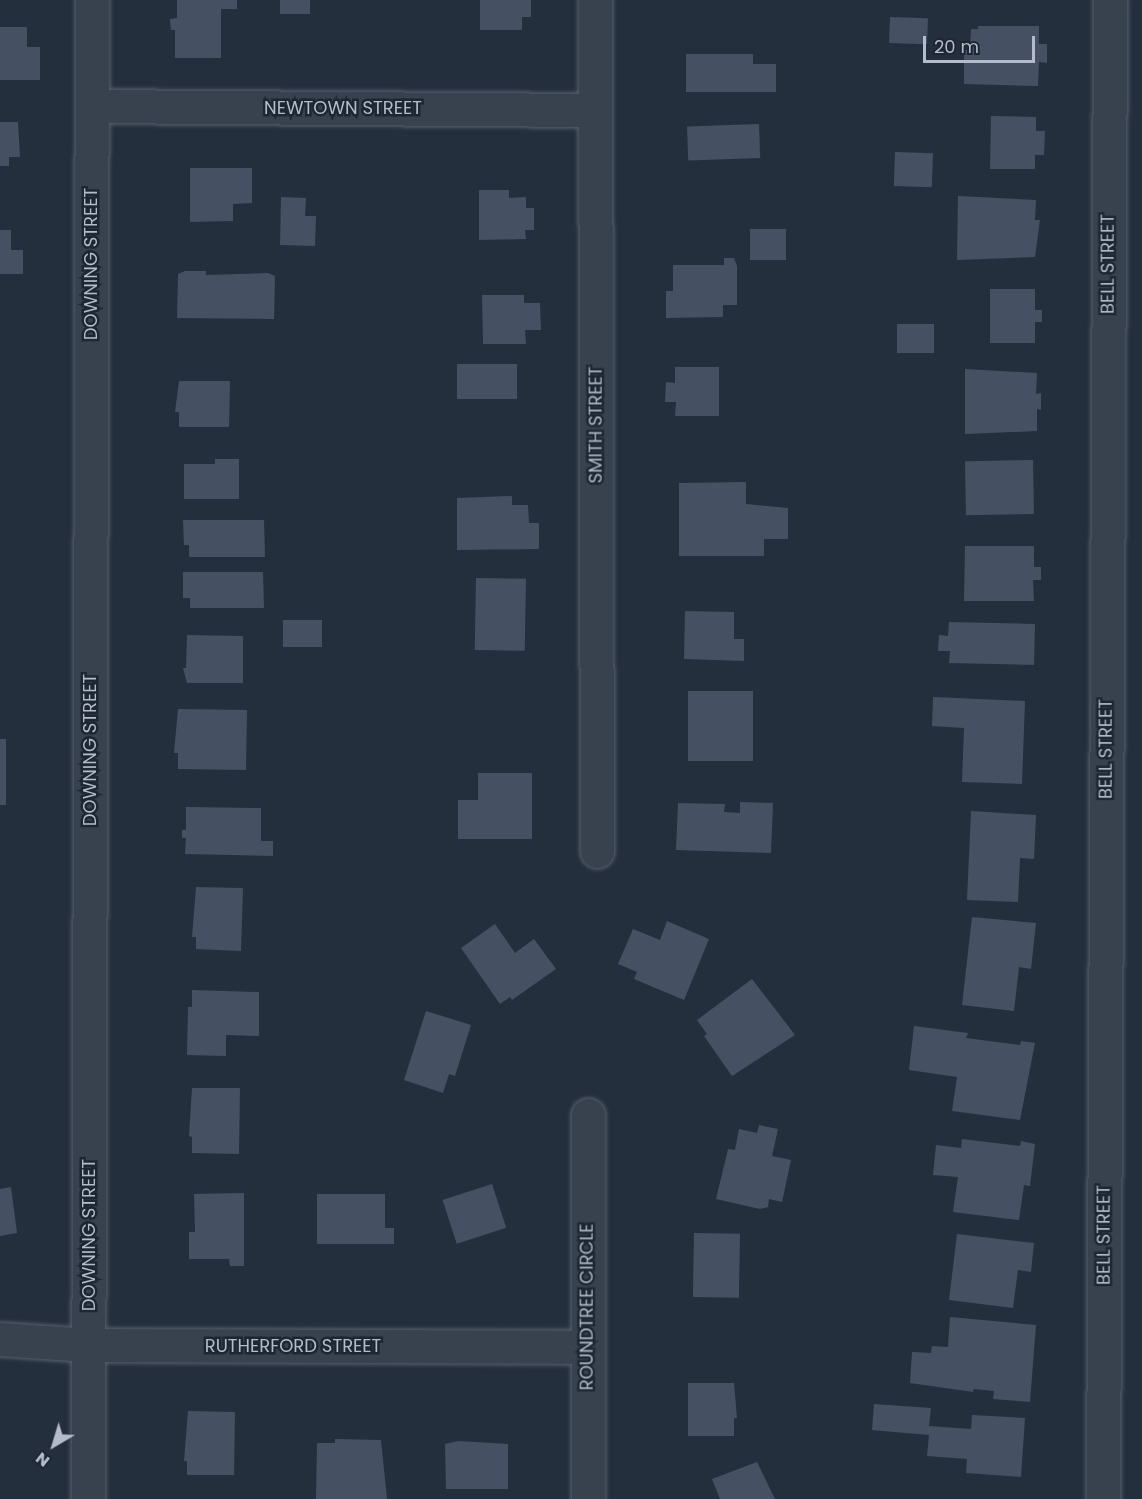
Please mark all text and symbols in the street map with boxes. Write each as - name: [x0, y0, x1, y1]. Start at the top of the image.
- scale bar: [926, 24, 1038, 62]
- text: 20 m: [934, 34, 979, 59]
- street label: NEWTOWN STREET: [264, 97, 422, 119]
- street label: DOWNING STREET: [80, 188, 102, 340]
- street label: BELL STREET: [1097, 214, 1119, 314]
- street label: SMITH STREET: [585, 367, 607, 483]
- street label: DOWNING STREET: [79, 674, 101, 826]
- street label: BELL STREET: [1095, 699, 1117, 799]
- street label: DOWNING STREET: [78, 1159, 100, 1311]
- street label: BELL STREET: [1093, 1185, 1115, 1285]
- street label: ROUNDTREE CIRCLE: [576, 1224, 598, 1390]
- street label: RUTHERFORD STREET: [205, 1335, 381, 1357]
- north arrow: [24, 1415, 84, 1475]
- text: N: [31, 1447, 54, 1472]

